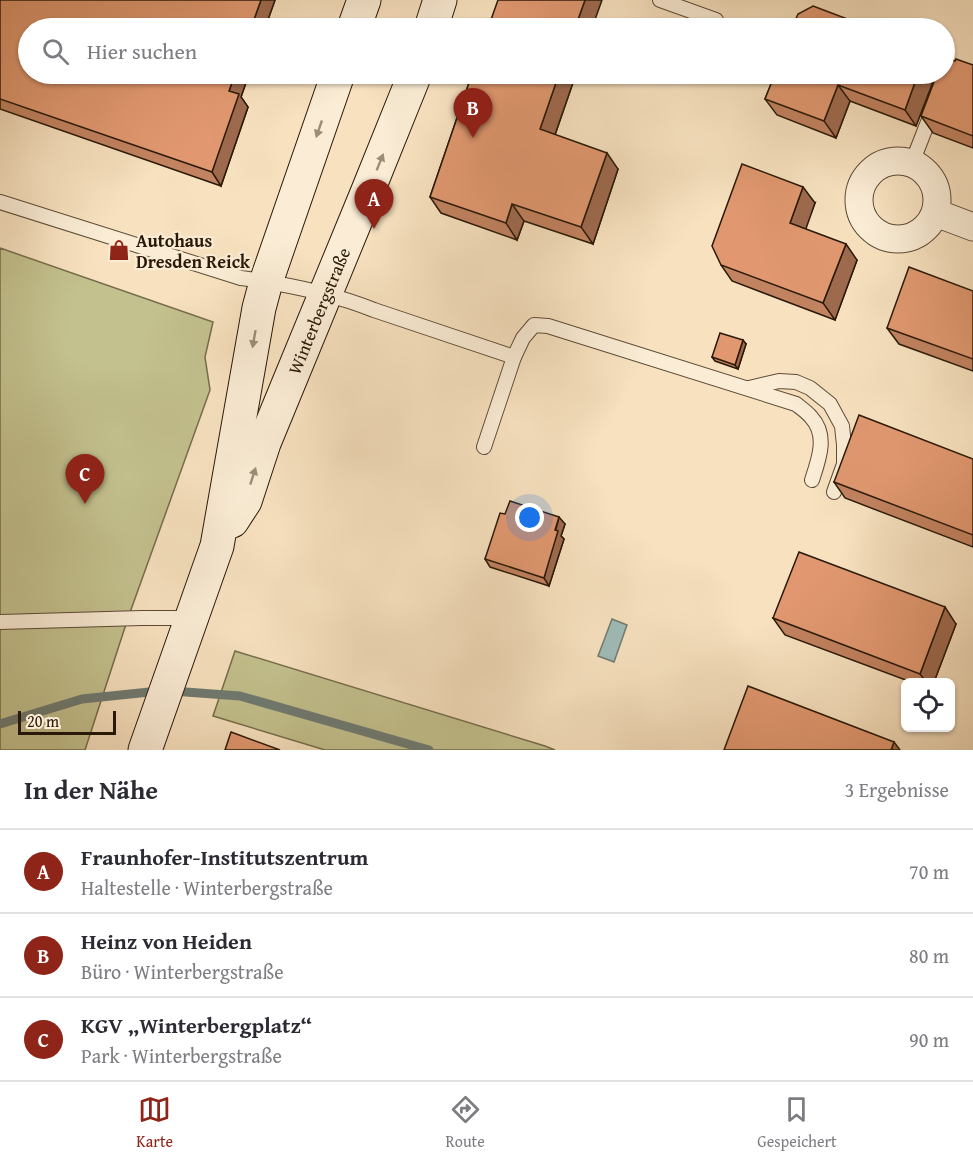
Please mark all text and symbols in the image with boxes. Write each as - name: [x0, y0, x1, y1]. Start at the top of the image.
- search box: [18, 18, 955, 84]
- icon: search: [39, 35, 72, 68]
- text: Hier suchen: [87, 35, 197, 67]
- pin: B: [454, 88, 492, 138]
- one-way arrow: [313, 120, 323, 138]
- one-way arrow: [375, 153, 385, 171]
- pin: A: [354, 180, 394, 229]
- place label: Autohaus Dresden Reick: [136, 227, 251, 275]
- shop icon: Autohaus Dresden Reick: [107, 238, 131, 262]
- street label: Winterbergstraße: [280, 243, 357, 378]
- one-way arrow: [249, 329, 258, 348]
- pin: C: [66, 454, 104, 504]
- one-way arrow: [249, 467, 259, 485]
- your location: [515, 503, 544, 532]
- map controls: [901, 678, 955, 732]
- button: locate: [901, 678, 955, 732]
- scale bar: [18, 708, 116, 736]
- text: 20 m: [27, 709, 59, 733]
- text: In der Nähe: [24, 770, 158, 809]
- text: 3 Ergebnisse: [845, 775, 949, 804]
- text: Fraunhofer-Institutszentrum: [81, 841, 368, 873]
- text: A: [37, 857, 50, 886]
- text: 70 m: [909, 857, 949, 886]
- text: Haltestelle · Winterbergstraße: [81, 873, 333, 902]
- text: Heinz von Heiden: [81, 925, 252, 957]
- text: B: [37, 941, 50, 970]
- text: 80 m: [909, 941, 949, 970]
- text: Büro · Winterbergstraße: [81, 957, 284, 986]
- text: KGV „Winterbergplatz“: [81, 1009, 312, 1041]
- text: C: [38, 1025, 49, 1054]
- text: 90 m: [909, 1025, 949, 1054]
- text: Park · Winterbergstraße: [81, 1041, 282, 1070]
- tab: Karte: [136, 1093, 173, 1153]
- tab: Route: [446, 1093, 485, 1153]
- tab: Gespeichert: [757, 1093, 837, 1153]

